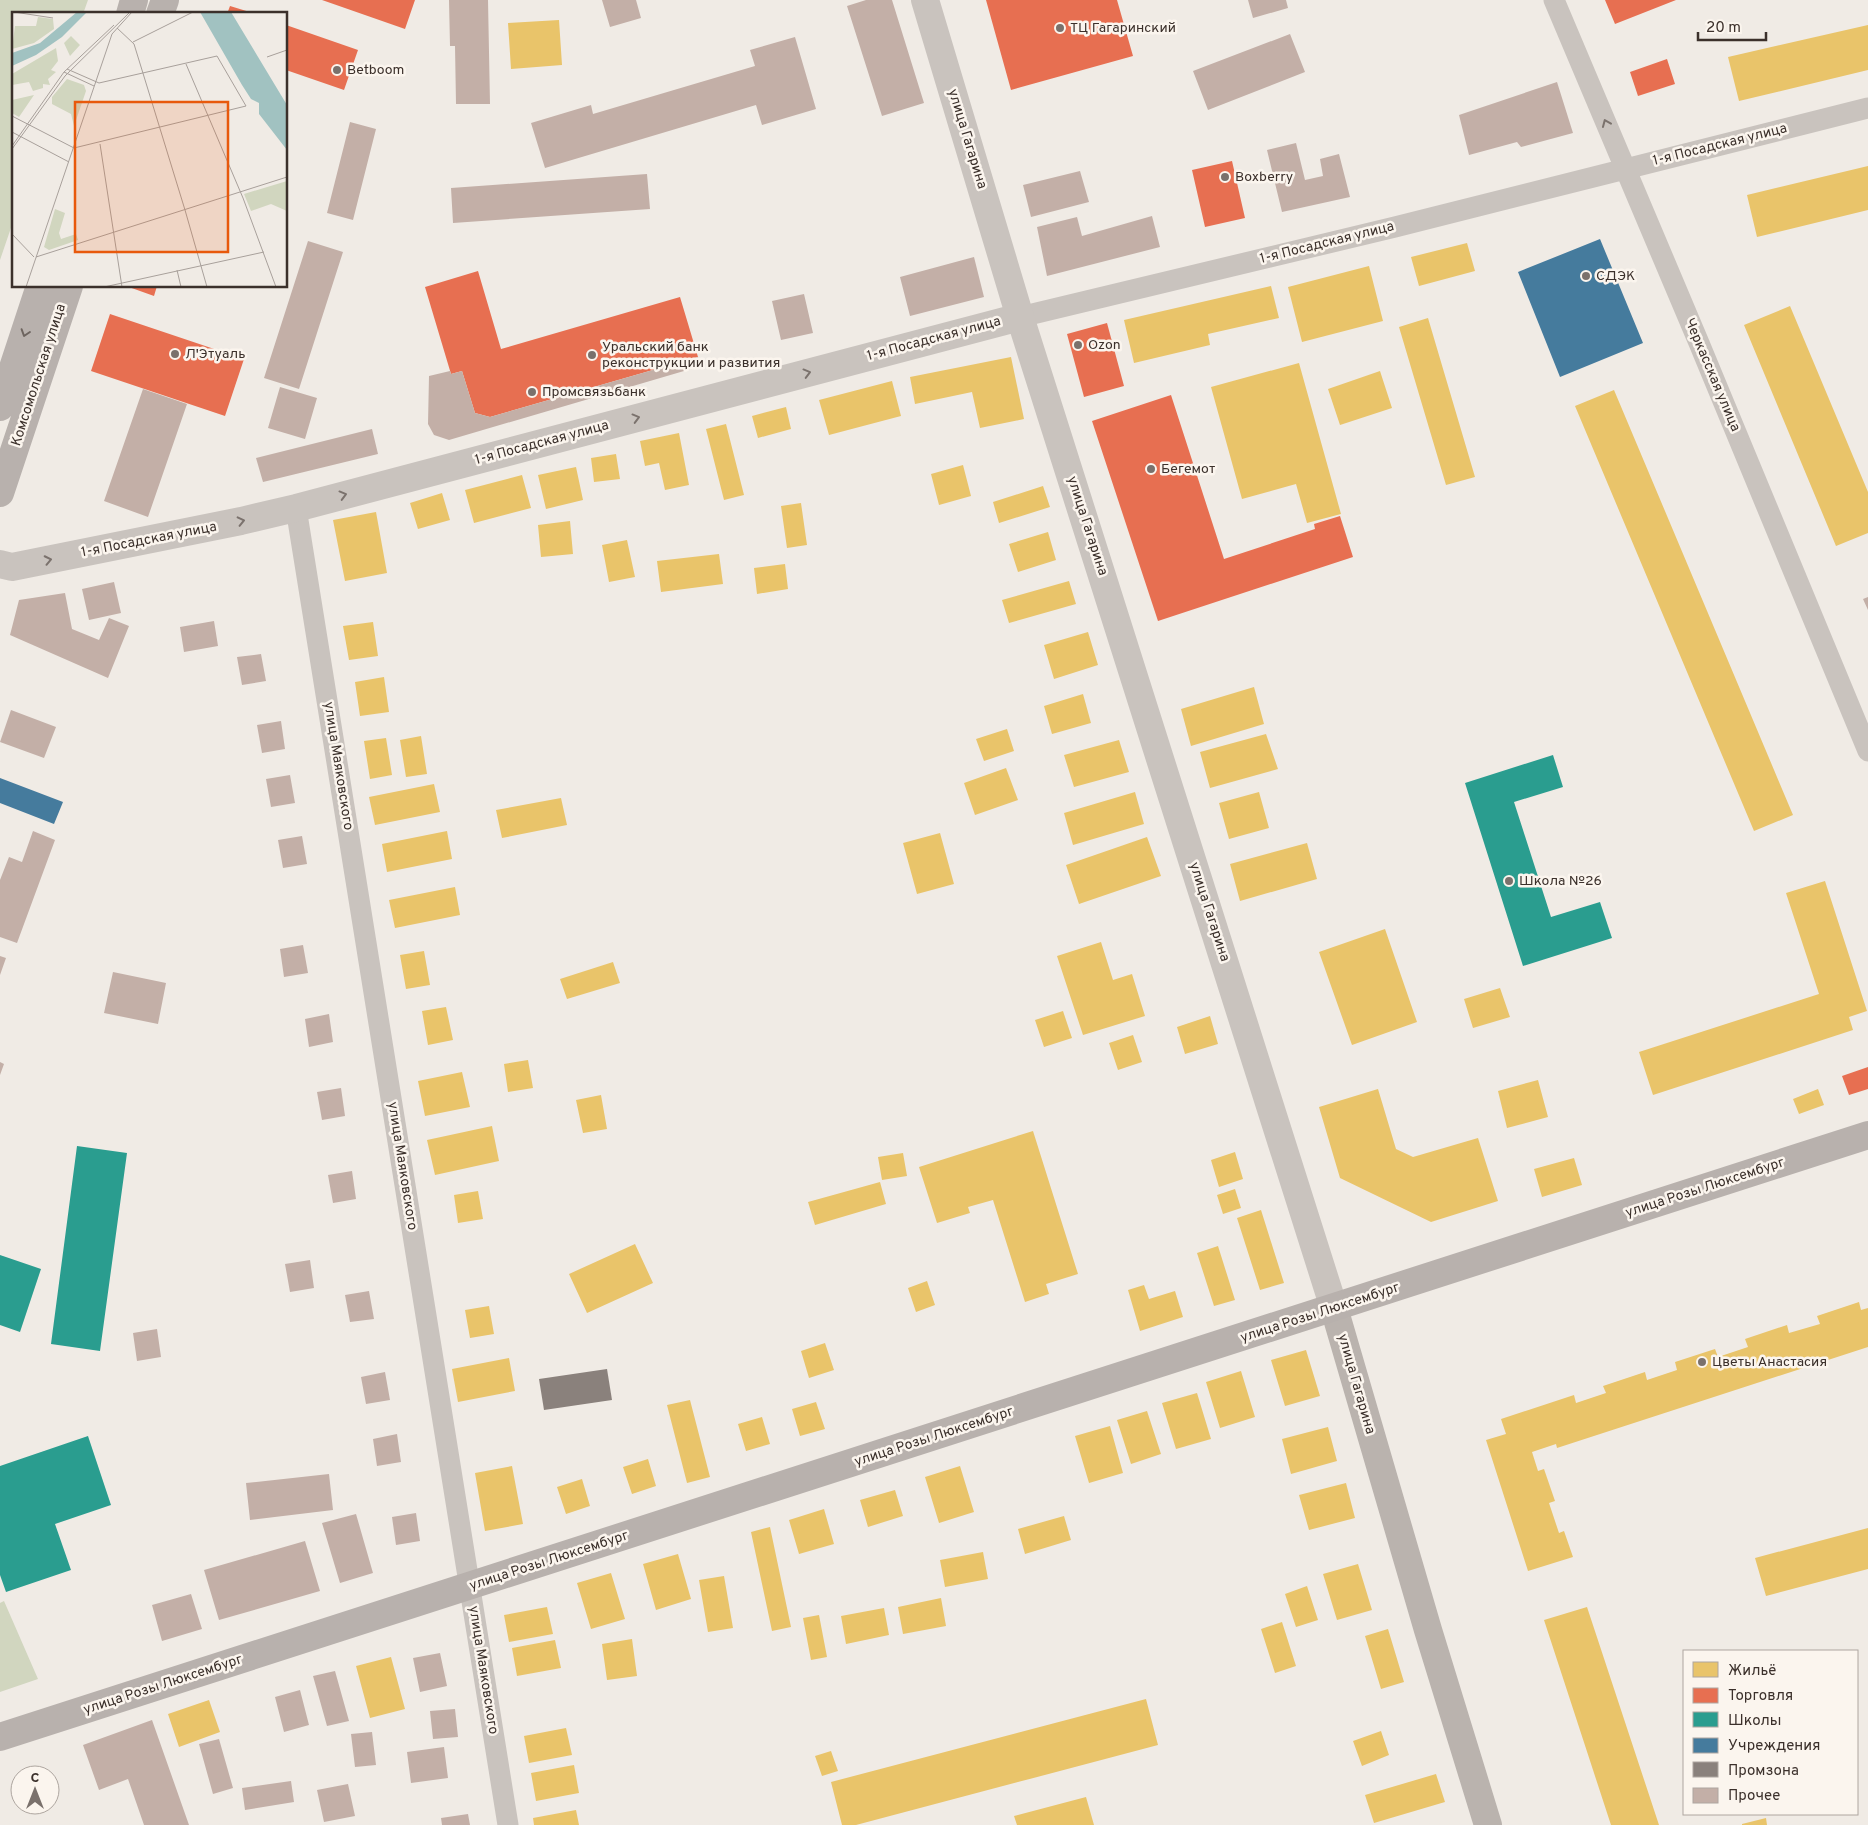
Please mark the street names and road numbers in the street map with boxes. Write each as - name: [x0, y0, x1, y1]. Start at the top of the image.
- street label: улица Гагарина: [944, 87, 990, 191]
- street label: 1-я Посадская улица: [1651, 120, 1789, 170]
- street label: 1-я Посадская улица: [1258, 218, 1396, 268]
- street label: Комсомольская улица: [8, 302, 70, 448]
- street label: 1-я Посадская улица: [865, 313, 1003, 365]
- street label: Черкасская улица: [1680, 316, 1744, 434]
- street label: 1-я Посадская улица: [473, 417, 611, 469]
- street label: улица Гагарина: [1063, 474, 1111, 578]
- street label: 1-я Посадская улица: [80, 519, 218, 561]
- street label: улица Маяковского: [319, 700, 357, 832]
- street label: улица Гагарина: [1185, 860, 1233, 964]
- street label: улица Маяковского: [383, 1100, 421, 1232]
- street label: улица Розы Люксембург: [1623, 1154, 1787, 1222]
- street label: улица Розы Люксембург: [1238, 1279, 1402, 1347]
- street label: улица Гагарина: [1334, 1332, 1378, 1436]
- street label: улица Розы Люксембург: [852, 1403, 1016, 1471]
- street label: улица Розы Люксембург: [467, 1527, 631, 1595]
- street label: улица Маяковского: [464, 1604, 502, 1736]
- street label: улица Розы Люксембург: [81, 1651, 245, 1719]

